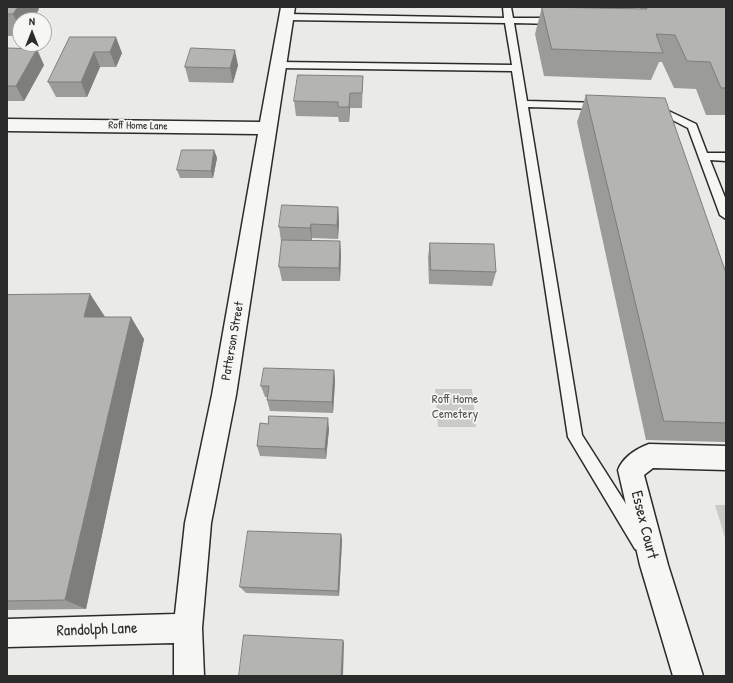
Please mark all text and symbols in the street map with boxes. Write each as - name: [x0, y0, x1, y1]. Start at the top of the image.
- north arrow: [12, 12, 52, 52]
- text: N: [29, 14, 35, 28]
- street label: Roff Home Lane: [108, 119, 168, 133]
- street label: Patterson Street: [218, 300, 248, 382]
- park label: Roff Home Cemetery: [432, 392, 478, 423]
- street label: Essex Court: [626, 489, 662, 561]
- street label: Randolph Lane: [56, 619, 138, 641]

